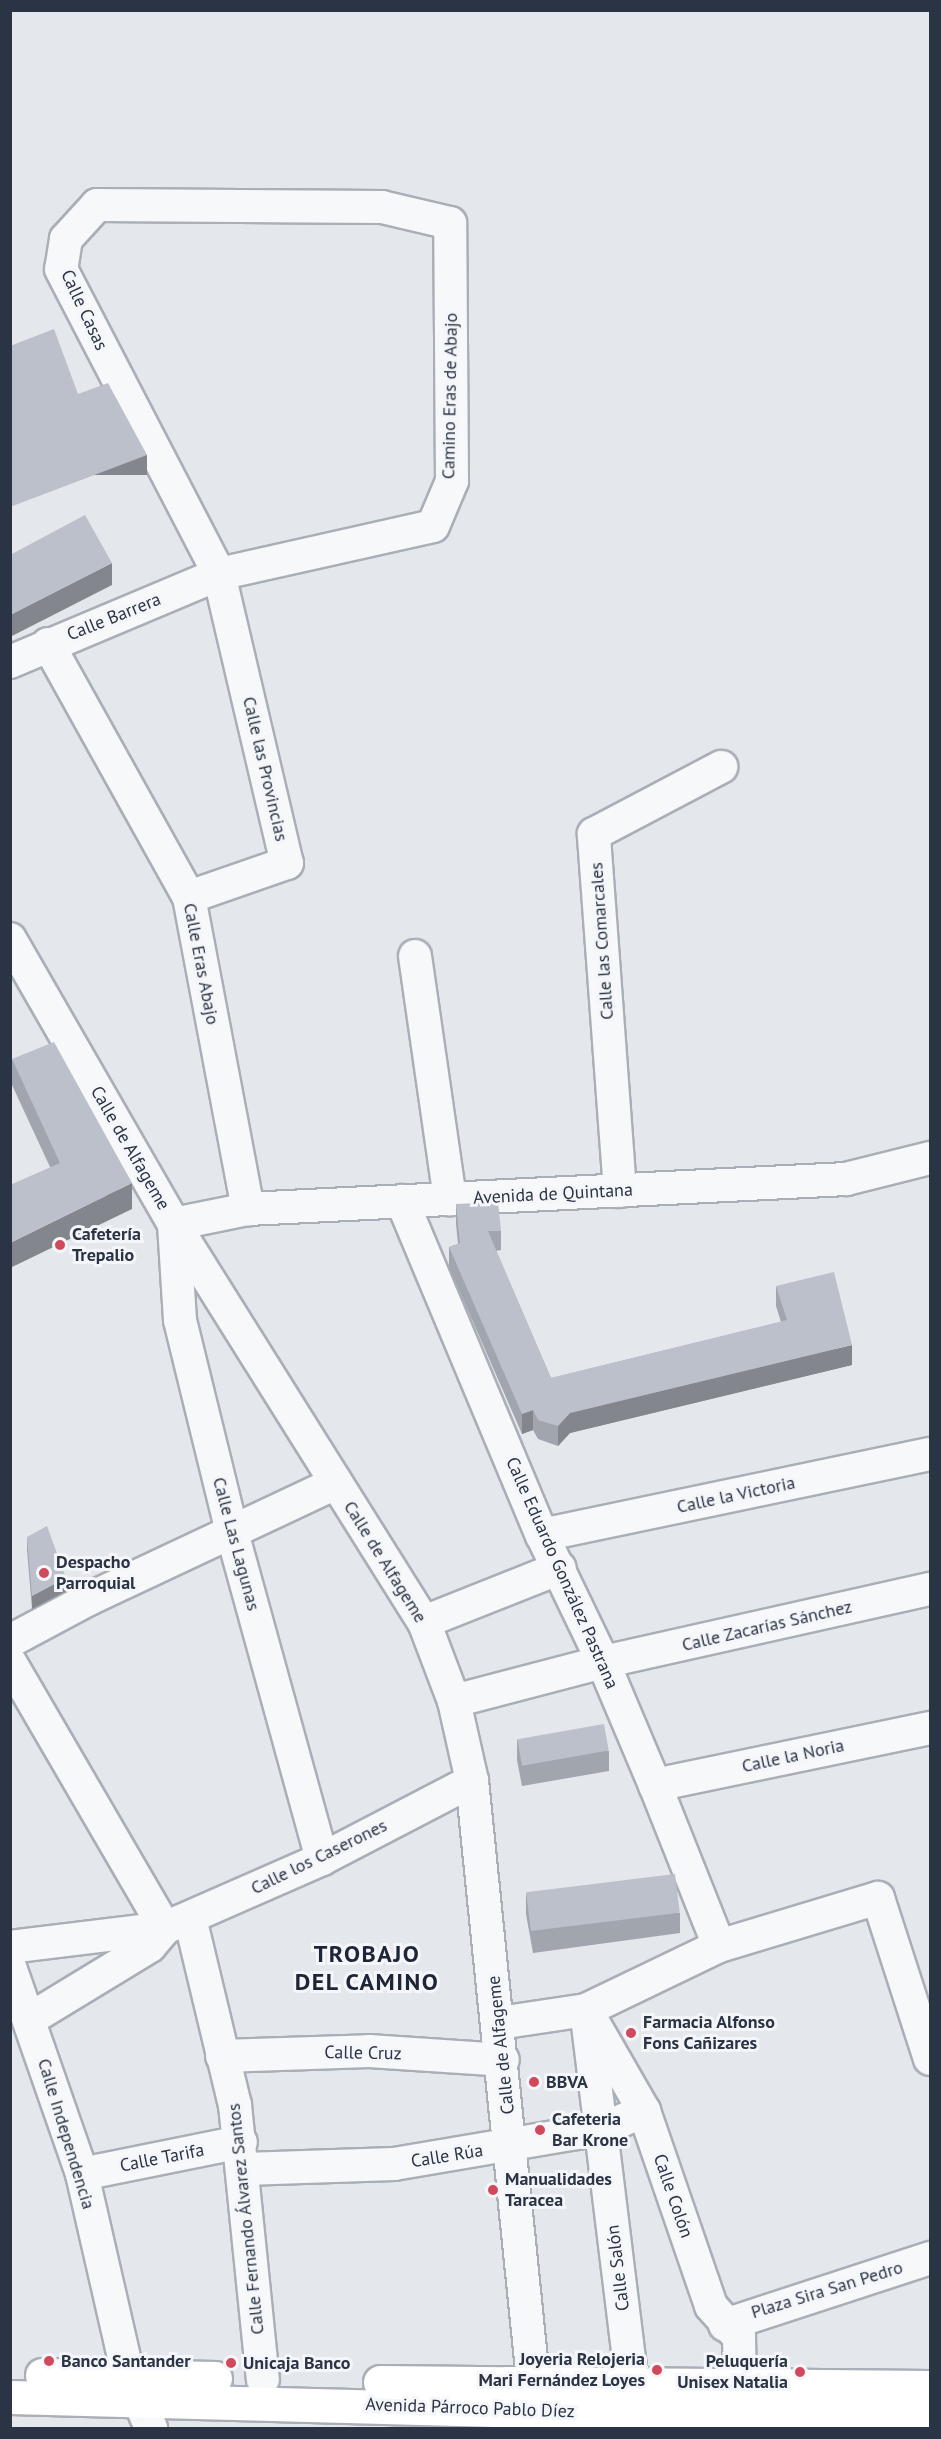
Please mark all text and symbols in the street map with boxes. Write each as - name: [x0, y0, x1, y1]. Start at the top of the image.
- street label: Calle Casas: [56, 266, 112, 354]
- street label: Camino Eras de Abajo: [438, 312, 462, 480]
- street label: Calle Barrera: [64, 588, 164, 646]
- street label: Calle las Provincias: [238, 695, 292, 843]
- street label: Calle las Comarcales: [586, 861, 618, 1021]
- street label: Calle Eras Abajo: [179, 901, 223, 1027]
- street label: Calle de Alfageme: [86, 1082, 174, 1214]
- street label: Avenida de Quintana: [473, 1179, 633, 1209]
- place label: Cafetería Trepalio: [72, 1224, 141, 1266]
- marker: Cafetería Trepalio: [53, 1238, 67, 1252]
- street label: Calle Eduardo González Pastrana: [501, 1454, 623, 1692]
- street label: Calle la Victoria: [675, 1472, 797, 1518]
- street label: Calle Las Lagunas: [208, 1475, 264, 1613]
- street label: Calle de Alfageme: [339, 1497, 431, 1627]
- place label: Despacho Parroquial: [56, 1552, 135, 1594]
- marker: Despacho Parroquial: [37, 1566, 51, 1580]
- street label: Calle Zacarías Sánchez: [680, 1596, 854, 1656]
- street label: Calle la Noria: [740, 1735, 846, 1777]
- street label: Calle los Caserones: [247, 1815, 391, 1899]
- district label: TROBAJO DEL CAMINO: [294, 1940, 440, 1996]
- street label: Calle de Alfageme: [483, 1974, 519, 2116]
- place label: Farmacia Alfonso Fons Cañizares: [643, 2012, 776, 2054]
- marker: Farmacia Alfonso Fons Cañizares: [624, 2026, 638, 2040]
- street label: Calle Cruz: [324, 2042, 402, 2064]
- street label: Calle Independencia: [33, 2056, 99, 2212]
- place label: BBVA: [546, 2071, 588, 2093]
- marker: BBVA: [527, 2075, 541, 2089]
- street label: Calle Fernando Álvarez Santos: [223, 2102, 269, 2336]
- place label: Cafeteria Bar Krone: [552, 2109, 628, 2152]
- marker: Cafeteria Bar Krone: [533, 2123, 547, 2137]
- street label: Calle Tarifa: [118, 2139, 206, 2177]
- street label: Calle Rúa: [409, 2140, 485, 2172]
- street label: Calle Colón: [649, 2151, 697, 2241]
- place label: Manualidades Taracea: [505, 2169, 612, 2212]
- marker: Manualidades Taracea: [486, 2183, 500, 2197]
- street label: Calle Salón: [602, 2224, 634, 2312]
- street label: Plaza Sira San Pedro: [749, 2257, 905, 2323]
- place label: Joyeria Relojeria Mari Fernández Loyes: [478, 2349, 645, 2392]
- place label: Banco Santander: [61, 2350, 191, 2372]
- place label: Peluquería Unisex Natalia: [677, 2351, 788, 2394]
- place label: Unicaja Banco: [243, 2352, 350, 2374]
- marker: Banco Santander: [42, 2354, 56, 2368]
- marker: Unicaja Banco: [224, 2356, 238, 2370]
- marker: Joyeria Relojeria Mari Fernández Loyes: [650, 2363, 664, 2377]
- marker: Peluquería Unisex Natalia: [793, 2365, 807, 2379]
- street label: Avenida Párroco Pablo Díez: [365, 2394, 575, 2422]

